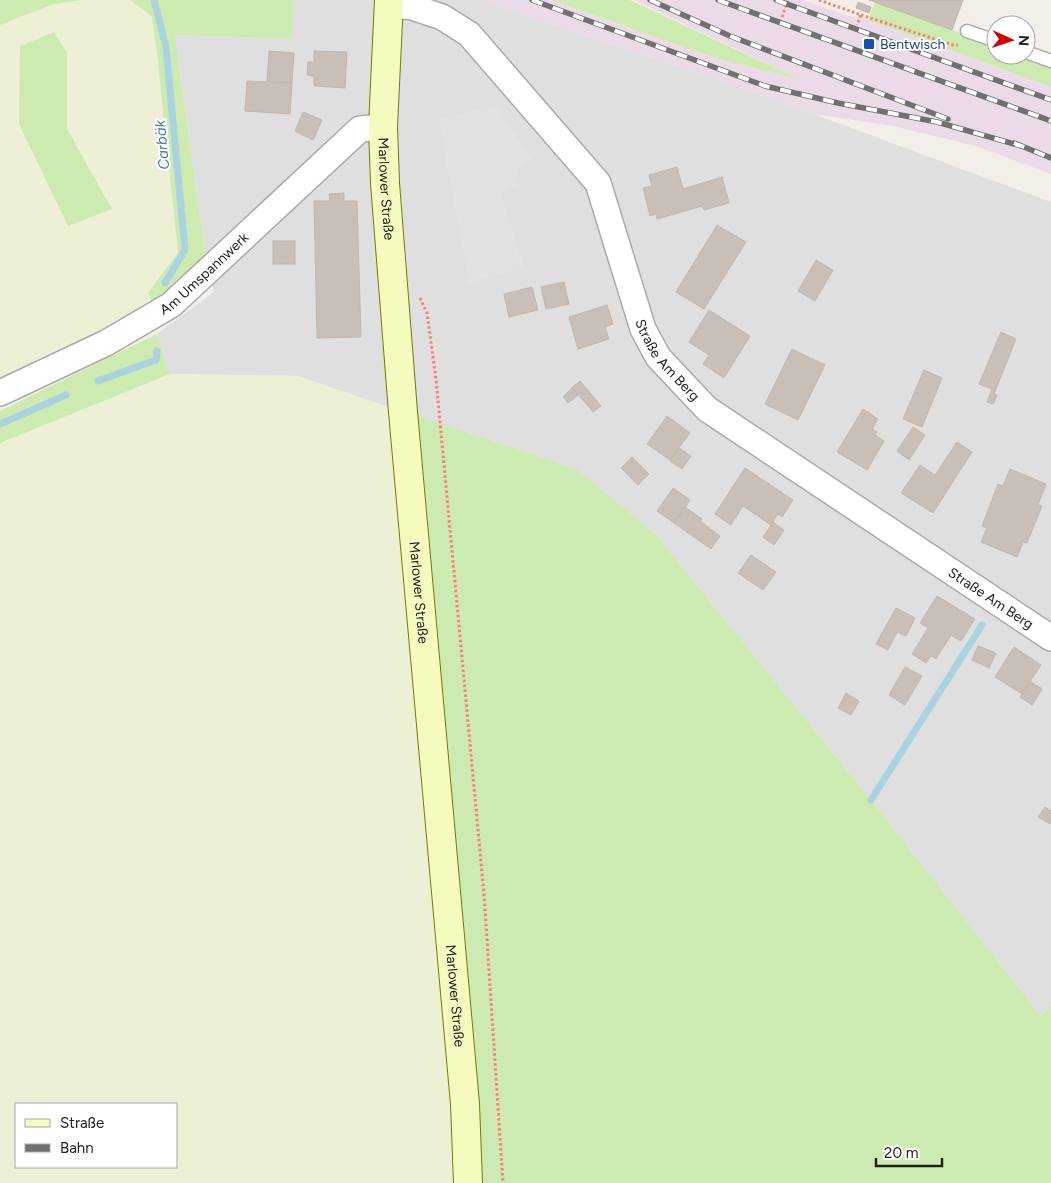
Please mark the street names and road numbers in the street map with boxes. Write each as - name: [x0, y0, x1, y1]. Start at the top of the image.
- street label: Marlower Straße: [375, 137, 398, 241]
- street label: Am Umspannwerk: [157, 229, 252, 318]
- street label: Straße Am Berg: [632, 317, 703, 404]
- street label: Marlower Straße: [406, 540, 432, 645]
- street label: Straße Am Berg: [945, 564, 1037, 633]
- street label: Marlower Straße: [442, 944, 468, 1048]

